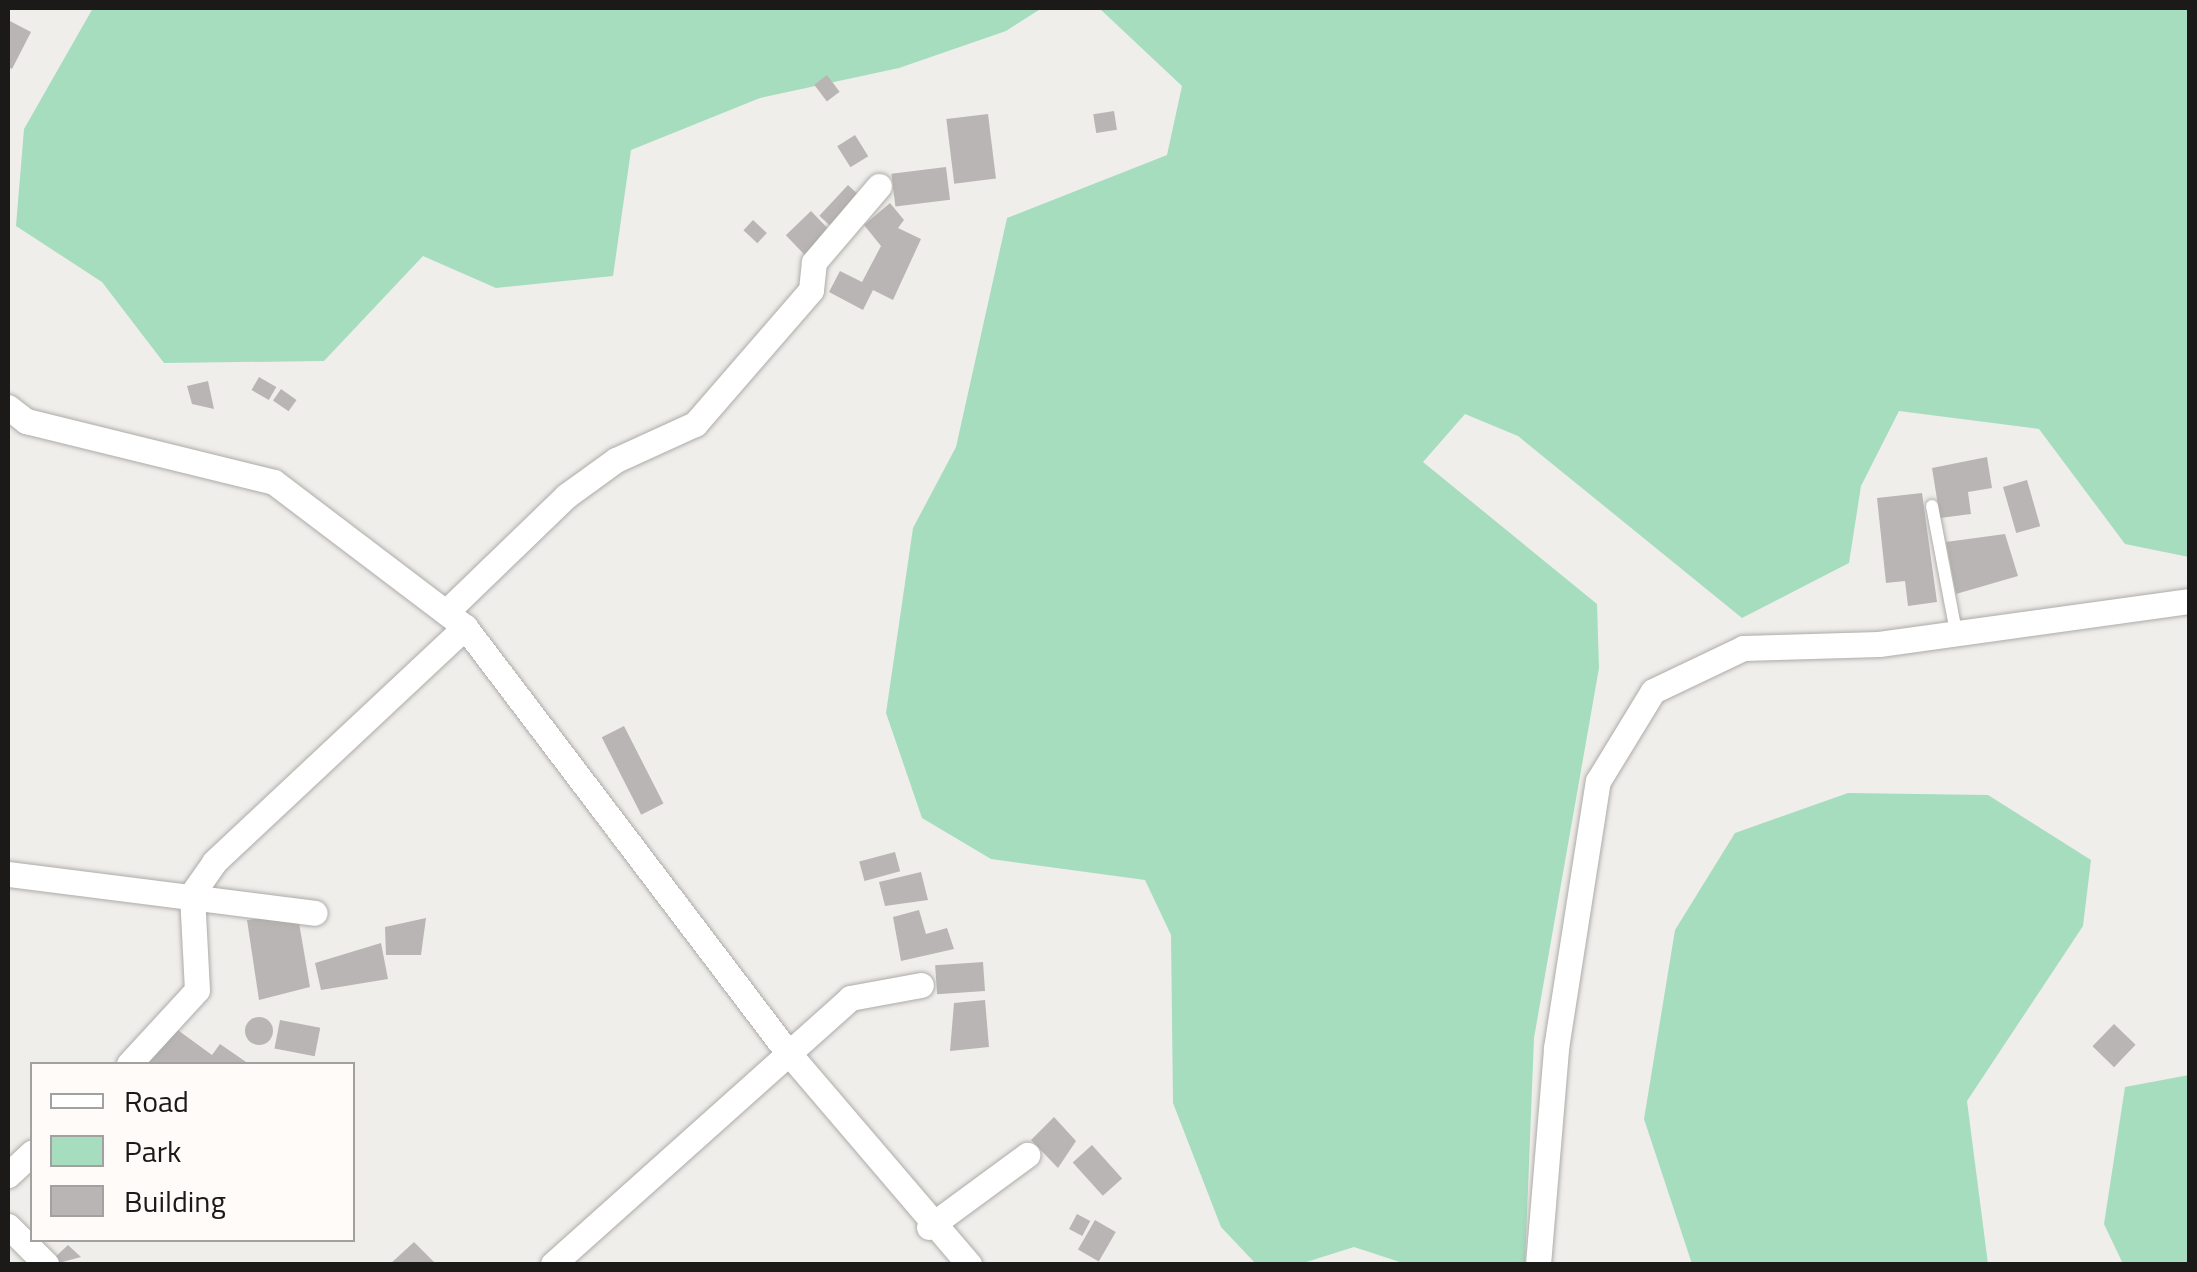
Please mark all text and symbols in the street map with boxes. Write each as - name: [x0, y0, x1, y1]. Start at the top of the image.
- legend: [30, 1062, 355, 1242]
- text: Road: [124, 1078, 189, 1124]
- text: Park: [124, 1128, 181, 1174]
- text: Building: [124, 1178, 226, 1224]

